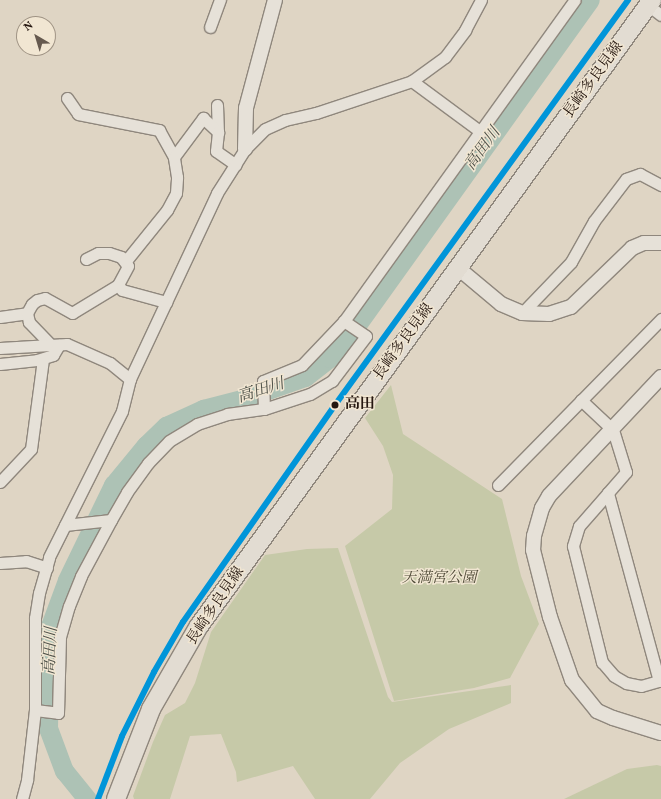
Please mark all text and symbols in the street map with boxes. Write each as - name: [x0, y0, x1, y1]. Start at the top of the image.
- north arrow: [16, 16, 56, 56]
- text: N: [21, 19, 37, 35]
- street label: 長崎多良見線: [560, 38, 628, 122]
- water label: 高田川: [461, 124, 505, 174]
- street label: 長崎多良見線: [370, 300, 438, 384]
- water label: 高田川: [235, 374, 287, 408]
- place label: 高田: [345, 396, 375, 414]
- marker: 高田: [328, 398, 342, 412]
- street label: 長崎多良見線: [183, 564, 249, 648]
- park label: 天満宮公園: [402, 570, 476, 588]
- water label: 高田川: [40, 627, 62, 675]

